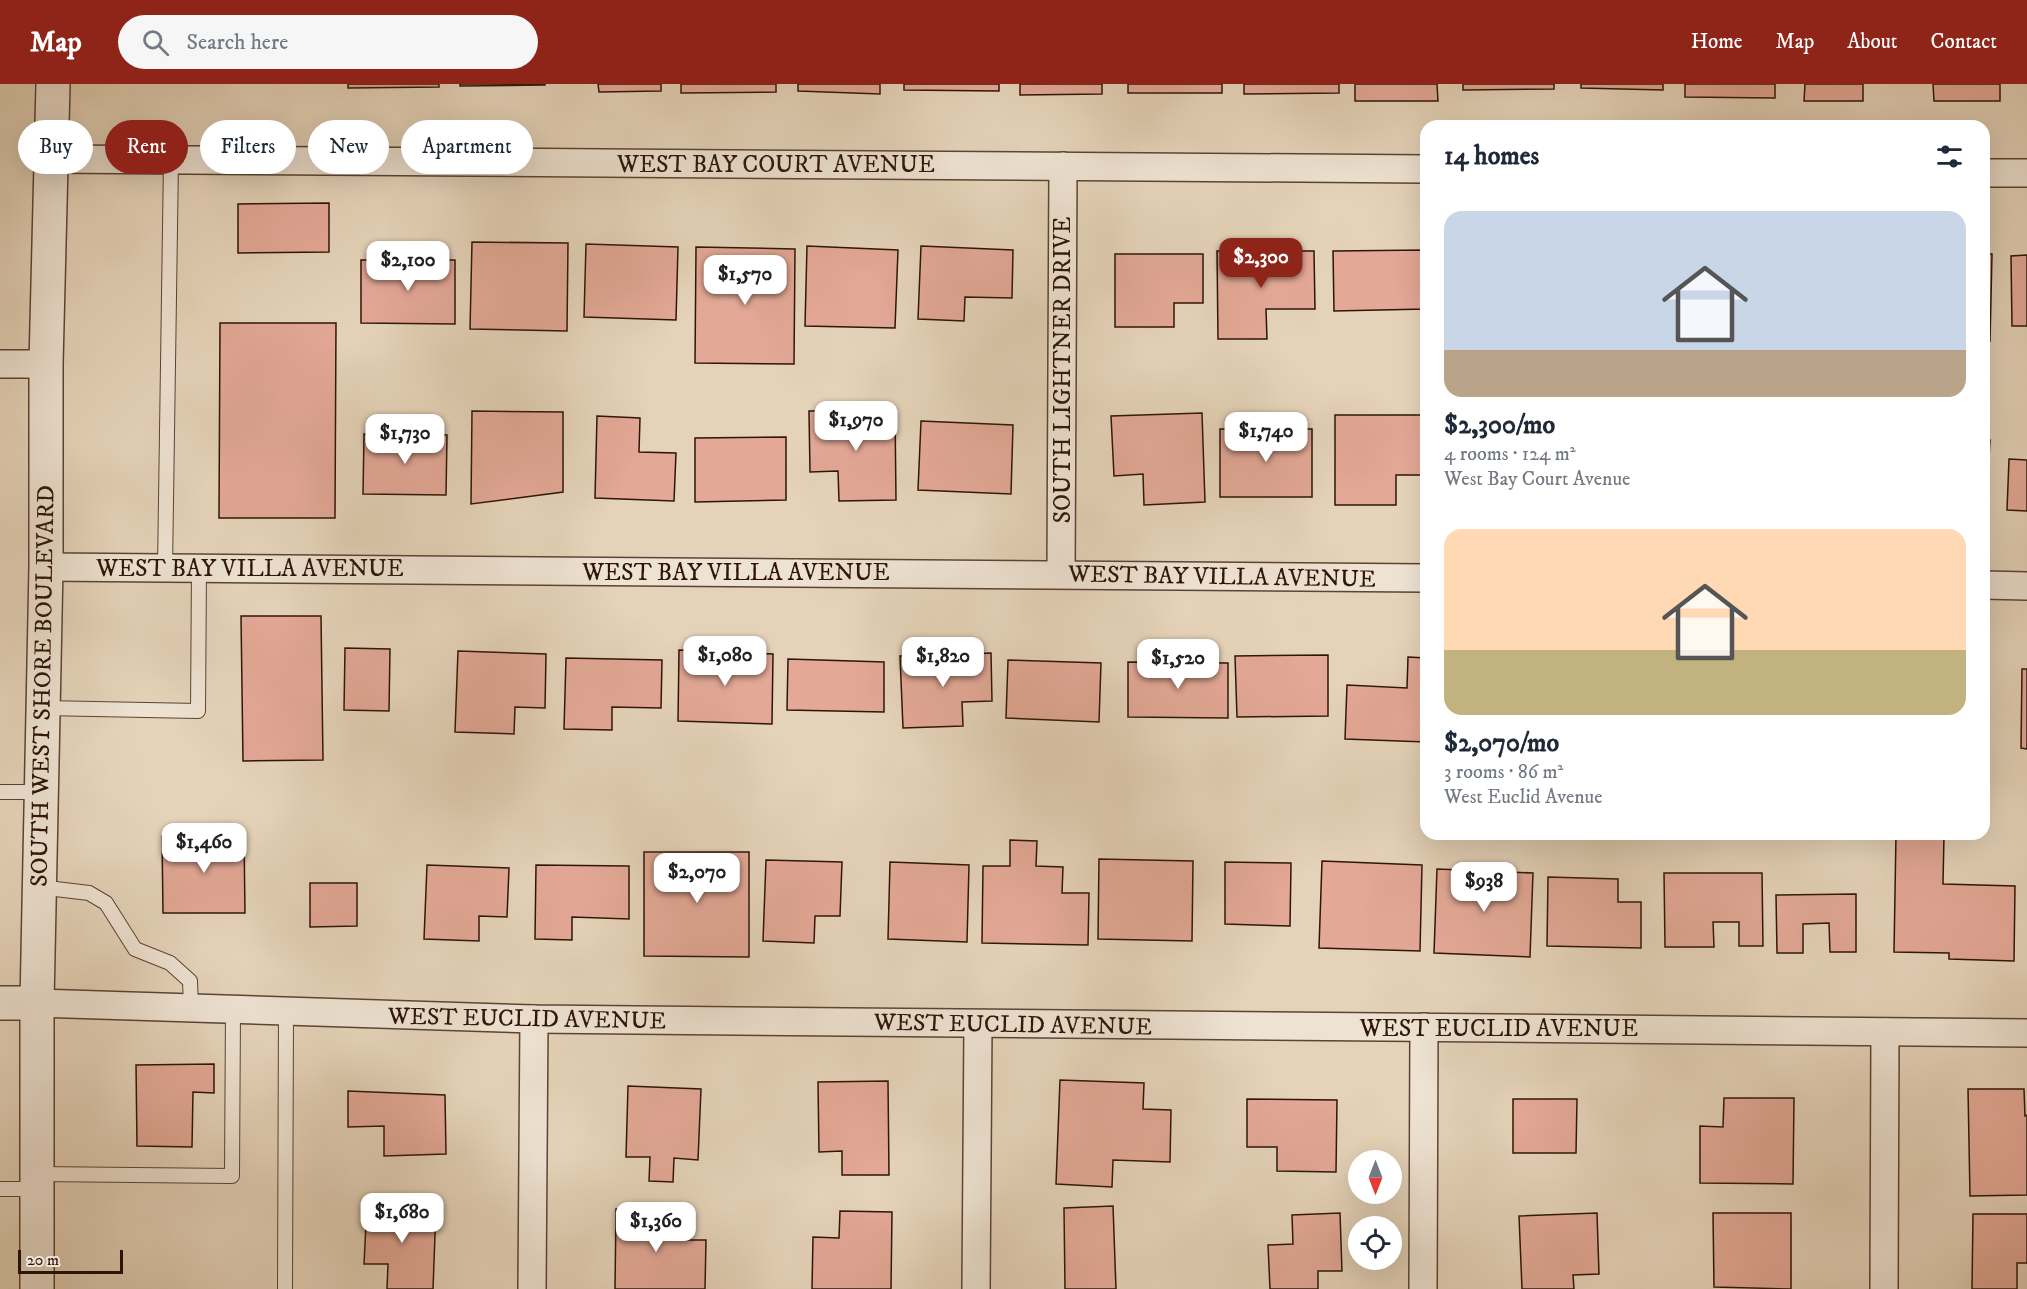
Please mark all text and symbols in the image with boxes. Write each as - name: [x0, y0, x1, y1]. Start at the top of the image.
- search box: [118, 15, 538, 69]
- text: Map: [30, 25, 82, 60]
- icon: search: [139, 26, 172, 59]
- text: Search here: [187, 29, 288, 56]
- text: Home: [1691, 29, 1743, 55]
- text: Map: [1776, 29, 1814, 55]
- text: About: [1847, 29, 1898, 55]
- text: Contact: [1931, 29, 1997, 55]
- chip: Buy: [18, 120, 93, 174]
- chip: Rent: [105, 120, 188, 174]
- chip: Filters: [200, 120, 296, 174]
- chip: New: [308, 120, 389, 174]
- chip: Apartment: [401, 120, 533, 174]
- text: 14 homes: [1444, 140, 1539, 173]
- icon: filters: [1933, 140, 1966, 173]
- street label: WEST BAY COURT AVENUE: [616, 150, 935, 180]
- street label: SOUTH LIGHTNER DRIVE: [1048, 216, 1078, 524]
- pin: $2,300: [1212, 238, 1310, 289]
- pin: $2,100: [359, 241, 457, 292]
- text: $2,300: [1233, 245, 1289, 270]
- text: $2,100: [380, 248, 436, 273]
- icon: home: [1651, 250, 1759, 358]
- pin: $1,570: [696, 255, 794, 306]
- text: $1,570: [718, 262, 772, 287]
- pin: $1,970: [807, 401, 905, 452]
- text: $1,970: [829, 408, 883, 433]
- text: $2,300/mo: [1444, 409, 1555, 442]
- pin: $1,740: [1217, 412, 1315, 463]
- pin: $1,730: [356, 414, 454, 465]
- text: $1,740: [1239, 419, 1293, 444]
- text: $1,730: [379, 421, 431, 446]
- text: 4 rooms · 124 m²: [1444, 442, 1576, 467]
- text: West Bay Court Avenue: [1444, 467, 1630, 492]
- street label: SOUTH WEST SHORE BOULEVARD: [24, 485, 62, 887]
- street label: WEST BAY VILLA AVENUE: [95, 554, 404, 584]
- street label: WEST BAY VILLA AVENUE: [581, 558, 890, 588]
- street label: WEST BAY VILLA AVENUE: [1067, 559, 1376, 595]
- icon: home: [1651, 568, 1759, 676]
- pin: $1,080: [676, 636, 774, 687]
- pin: $1,820: [894, 637, 992, 688]
- pin: $1,520: [1129, 639, 1227, 690]
- text: $1,080: [697, 643, 753, 668]
- text: $1,820: [916, 644, 970, 669]
- text: $1,520: [1151, 646, 1205, 671]
- text: $2,070/mo: [1444, 727, 1559, 760]
- text: 3 rooms · 86 m²: [1444, 760, 1563, 785]
- text: West Euclid Avenue: [1444, 785, 1603, 810]
- pin: $1,460: [155, 823, 253, 874]
- text: $1,460: [176, 830, 232, 855]
- pin: $2,070: [648, 853, 746, 904]
- text: $2,070: [668, 860, 726, 885]
- pin: $938: [1448, 862, 1520, 913]
- text: $938: [1465, 869, 1503, 894]
- street label: WEST EUCLID AVENUE: [387, 1002, 666, 1036]
- street label: WEST EUCLID AVENUE: [873, 1008, 1152, 1042]
- street label: WEST EUCLID AVENUE: [1359, 1014, 1638, 1044]
- north arrow: [1348, 1150, 1402, 1204]
- map controls: [1348, 1150, 1402, 1270]
- pin: $1,680: [353, 1193, 451, 1244]
- text: $1,680: [375, 1200, 429, 1225]
- pin: $1,360: [607, 1202, 705, 1253]
- text: $1,360: [630, 1209, 682, 1234]
- button: locate: [1348, 1216, 1402, 1270]
- scale bar: [18, 1247, 123, 1274]
- text: 20 m: [27, 1250, 59, 1270]

